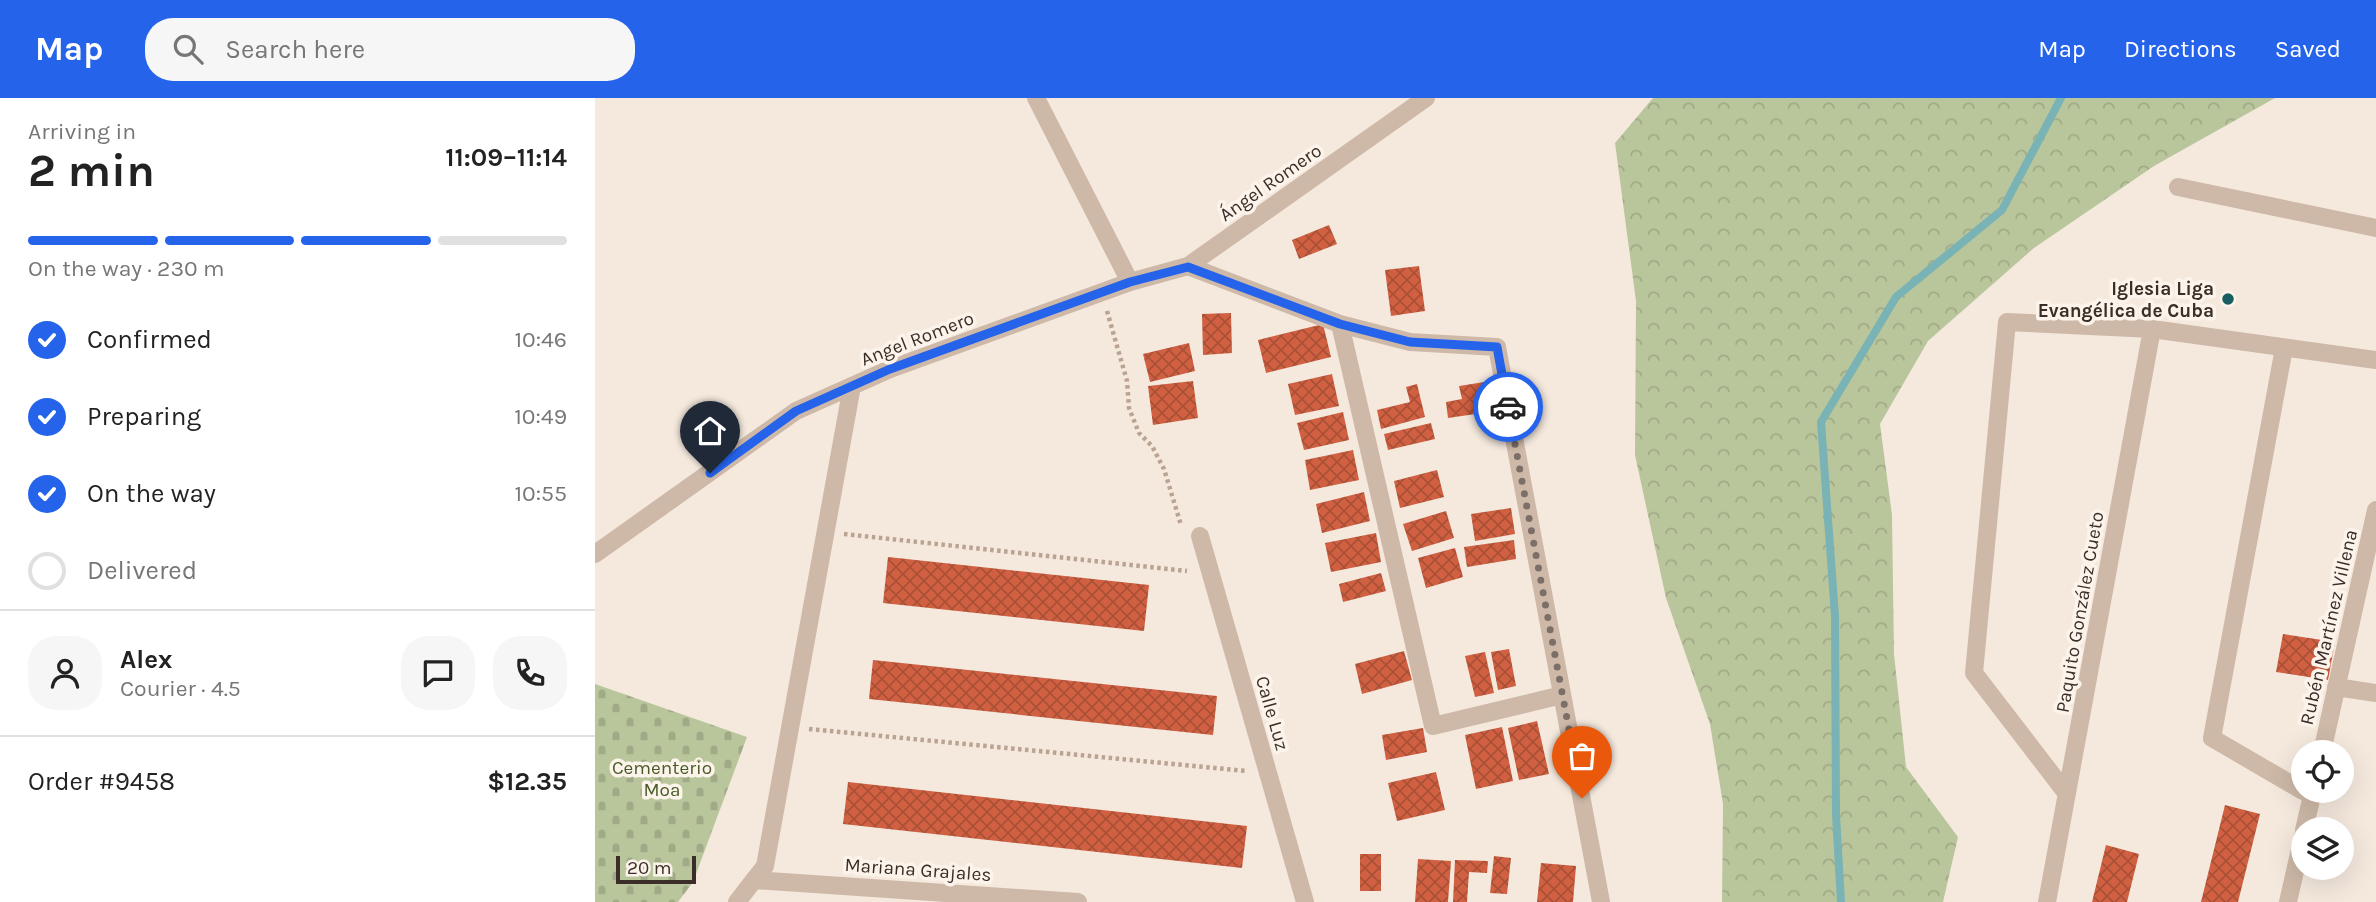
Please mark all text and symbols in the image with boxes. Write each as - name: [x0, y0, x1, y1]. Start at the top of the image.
- search box: [145, 18, 635, 81]
- text: Map: [35, 30, 103, 68]
- icon: search: [169, 30, 207, 68]
- text: Search here: [225, 34, 365, 65]
- text: Map: [2038, 35, 2086, 63]
- text: Directions: [2124, 35, 2237, 63]
- text: Saved: [2275, 35, 2341, 63]
- text: Arriving in: [28, 118, 136, 145]
- street label: Ángel Romero: [1215, 139, 1326, 226]
- text: 11:09–11:14: [445, 142, 567, 173]
- text: 2 min: [28, 144, 155, 198]
- text: On the way · 230 m: [28, 255, 225, 282]
- place label: Iglesia Liga Evangélica de Cuba: [2038, 278, 2214, 322]
- marker: Iglesia Liga Evangélica de Cuba: [2220, 291, 2236, 307]
- street label: Angel Romero: [858, 307, 977, 371]
- icon: check: [28, 321, 66, 359]
- text: Confirmed: [87, 324, 212, 355]
- text: 10:46: [514, 326, 567, 353]
- courier: [1473, 372, 1543, 442]
- icon: car: [1489, 388, 1527, 426]
- icon: check: [28, 398, 66, 436]
- text: Preparing: [87, 401, 201, 432]
- pin: [680, 401, 740, 473]
- text: 10:49: [514, 403, 567, 430]
- icon: home: [691, 412, 729, 450]
- icon: check: [28, 475, 66, 513]
- text: On the way: [87, 478, 216, 509]
- text: 10:55: [514, 480, 567, 507]
- street label: Paquito González Cueto: [2051, 510, 2109, 714]
- street label: Rubén Martínez Villena: [2296, 527, 2362, 727]
- text: Delivered: [87, 555, 197, 586]
- button: person: [28, 636, 102, 710]
- button: chat: [401, 636, 475, 710]
- button: phone: [493, 636, 567, 710]
- text: Alex: [120, 644, 172, 675]
- street label: Calle Luz: [1251, 674, 1293, 753]
- text: Courier · 4.5: [120, 675, 241, 702]
- pin: [1552, 726, 1612, 798]
- icon: bag: [1563, 737, 1601, 775]
- map controls: [2291, 740, 2354, 880]
- button: locate: [2291, 740, 2354, 803]
- park label: Cementerio Moa: [612, 757, 712, 801]
- text: Order #9458: [28, 766, 175, 797]
- text: $12.35: [487, 766, 567, 797]
- button: layers: [2291, 817, 2354, 880]
- scale bar: [616, 853, 697, 885]
- street label: Mariana Grajales: [844, 854, 992, 886]
- text: 20 m: [627, 857, 672, 879]

